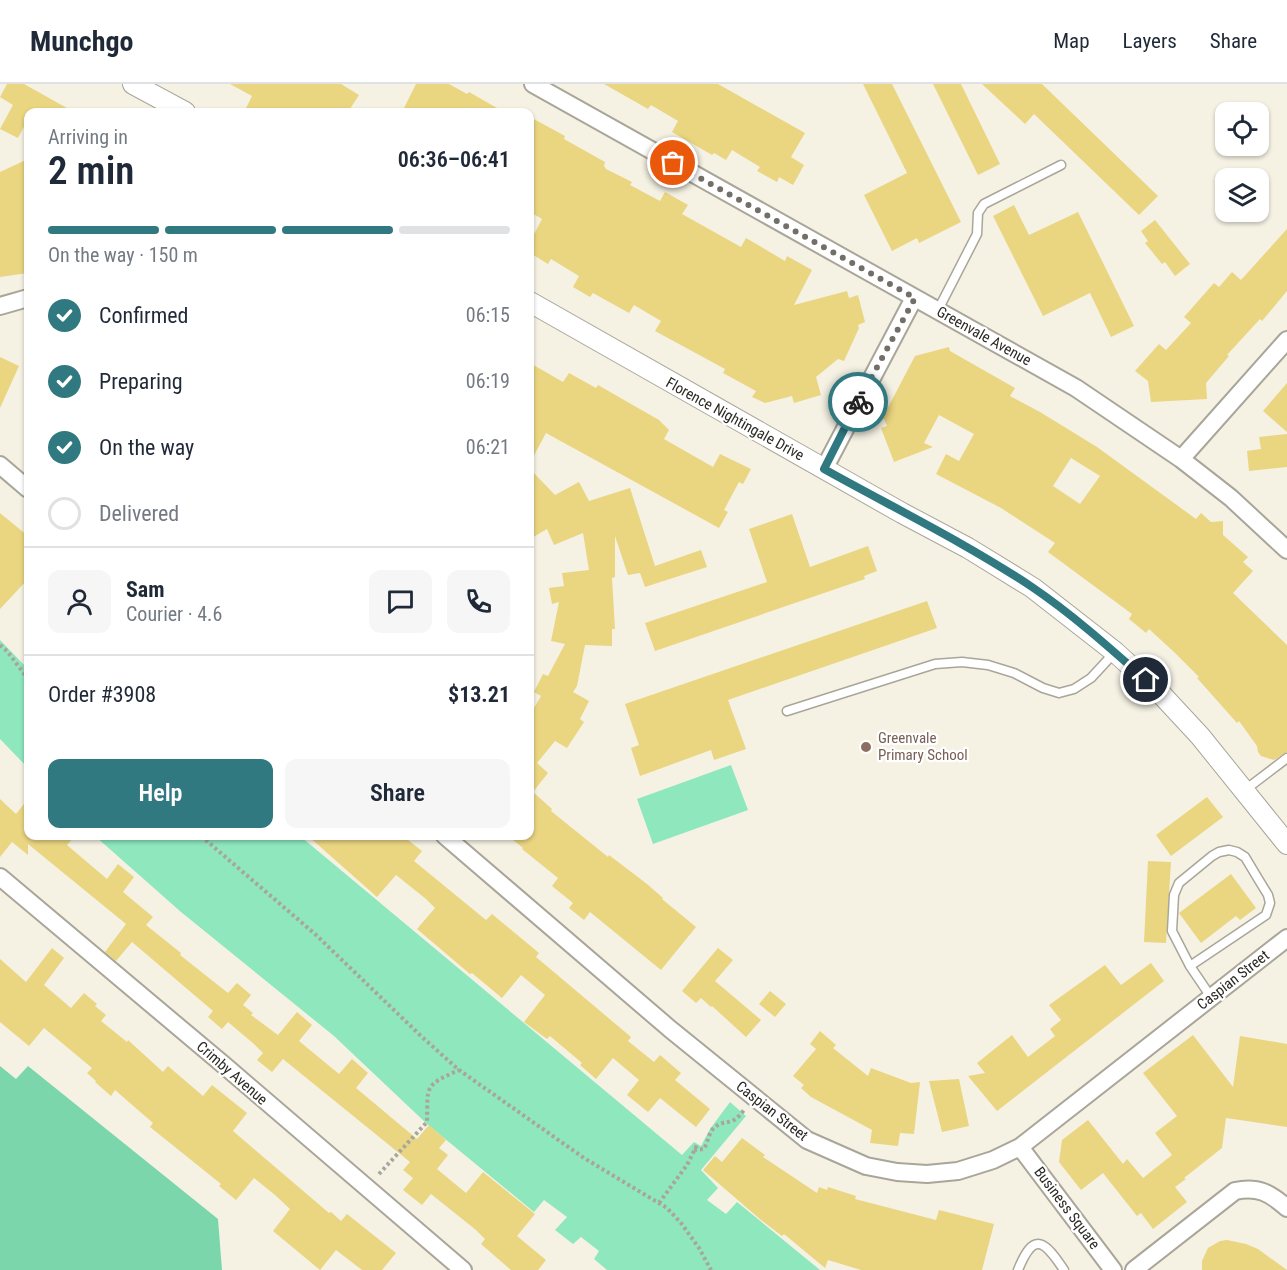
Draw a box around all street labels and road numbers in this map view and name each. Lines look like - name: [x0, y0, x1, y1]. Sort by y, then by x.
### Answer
- street label: Greenvale Avenue: [934, 303, 1034, 369]
- street label: Florence Nightingale Drive: [663, 373, 807, 465]
- street label: Caspian Street: [1193, 946, 1273, 1014]
- street label: Crimby Avenue: [193, 1037, 271, 1109]
- street label: Caspian Street: [732, 1077, 812, 1145]
- street label: Business Square: [1030, 1163, 1104, 1253]

